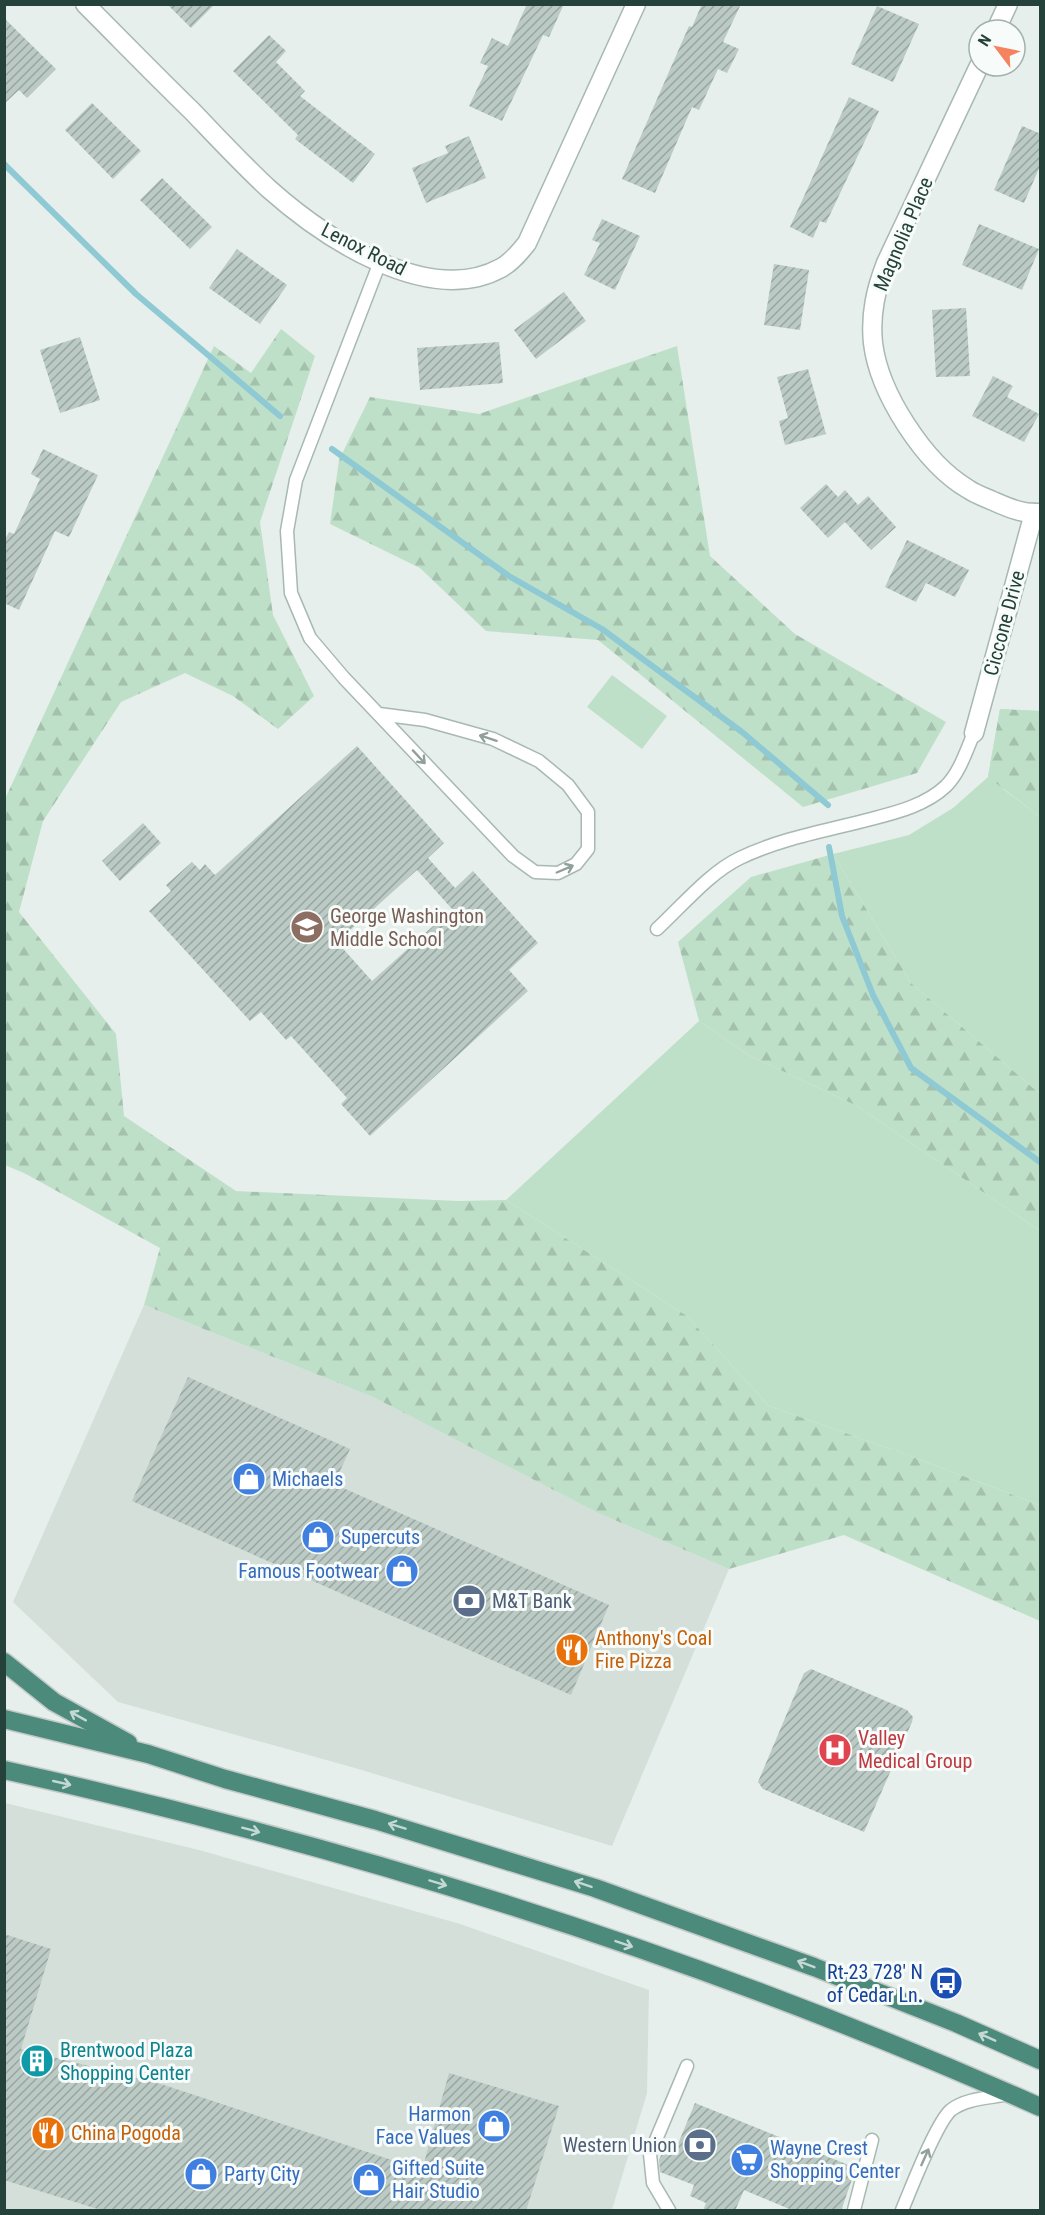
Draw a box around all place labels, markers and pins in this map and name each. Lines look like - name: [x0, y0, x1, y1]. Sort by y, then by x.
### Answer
- place label: George Washington Middle School: [330, 904, 484, 951]
- school or university icon: George Washington Middle School: [289, 909, 325, 945]
- shop icon: Michaels: [231, 1461, 267, 1497]
- place label: Michaels: [272, 1467, 343, 1491]
- shop icon: Supercuts: [300, 1519, 336, 1555]
- place label: Supercuts: [341, 1525, 420, 1549]
- shop icon: Famous Footwear: [384, 1553, 420, 1589]
- place label: Famous Footwear: [238, 1559, 379, 1583]
- bank icon: M&T Bank: [451, 1583, 487, 1619]
- place label: M&T Bank: [492, 1589, 572, 1613]
- place label: Anthony's Coal Fire Pizza: [595, 1626, 712, 1673]
- restaurant icon: Anthony's Coal Fire Pizza: [554, 1632, 590, 1668]
- place label: Valley Medical Group: [858, 1726, 972, 1773]
- hospital icon: Valley Medical Group: [817, 1732, 853, 1768]
- place label: Rt-23 728' N of Cedar Ln.: [827, 1960, 923, 2007]
- bus stop icon: Rt-23 728' N of Cedar Ln.: [928, 1965, 964, 2001]
- place label: Brentwood Plaza Shopping Center: [60, 2038, 193, 2085]
- building icon: Brentwood Plaza Shopping Center: [19, 2043, 55, 2079]
- place label: Harmon Face Values: [376, 2102, 471, 2149]
- shop icon: Harmon Face Values: [476, 2108, 512, 2144]
- restaurant icon: China Pogoda: [30, 2115, 66, 2151]
- place label: China Pogoda: [71, 2121, 181, 2145]
- bank icon: Western Union: [682, 2127, 718, 2163]
- place label: Western Union: [563, 2133, 677, 2157]
- place label: Wayne Crest Shopping Center: [770, 2136, 900, 2183]
- supermarket icon: Wayne Crest Shopping Center: [729, 2142, 765, 2178]
- shop icon: Party City: [183, 2156, 219, 2192]
- place label: Gifted Suite Hair Studio: [392, 2156, 484, 2203]
- place label: Party City: [224, 2162, 300, 2186]
- shop icon: Gifted Suite Hair Studio: [351, 2162, 387, 2198]

